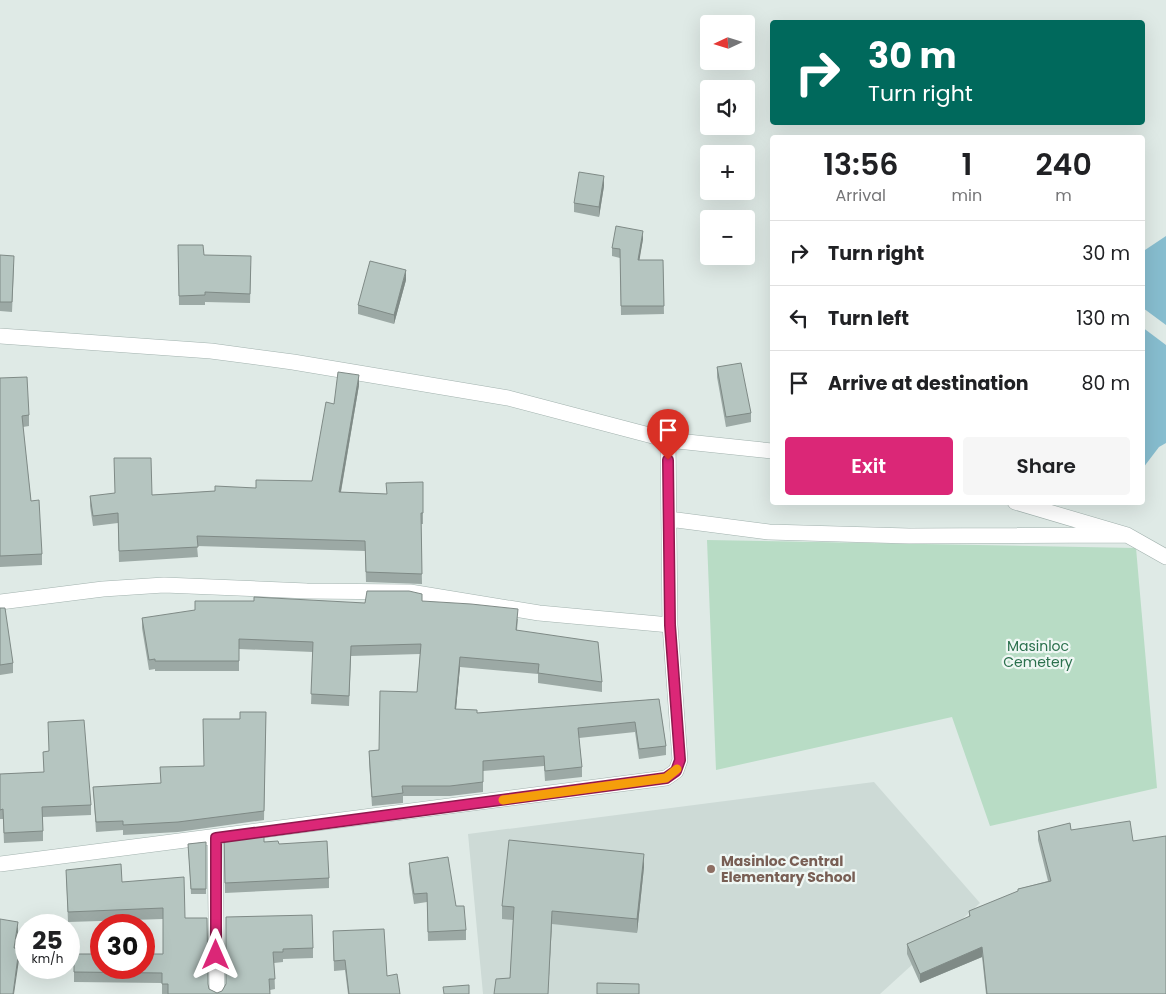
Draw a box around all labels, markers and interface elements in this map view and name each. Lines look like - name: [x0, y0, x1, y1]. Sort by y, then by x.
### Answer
- north arrow: [700, 15, 755, 70]
- map controls: [700, 15, 755, 265]
- text: 30 m: [868, 31, 956, 80]
- icon: right: [785, 40, 850, 105]
- text: Turn right: [868, 78, 973, 109]
- button: sound: [700, 80, 755, 135]
- text: 13:56: [823, 143, 898, 186]
- text: 1: [961, 143, 972, 186]
- text: 240: [1035, 143, 1092, 186]
- button: +: [700, 145, 755, 200]
- text: Arrival: [836, 184, 886, 207]
- text: min: [952, 184, 982, 207]
- text: m: [1055, 184, 1072, 207]
- button: −: [700, 210, 755, 265]
- icon: right: [785, 239, 813, 267]
- text: Turn right: [828, 240, 924, 267]
- text: 30 m: [1082, 240, 1130, 267]
- icon: left: [785, 304, 813, 332]
- text: Turn left: [828, 305, 909, 332]
- text: 130 m: [1076, 305, 1130, 332]
- icon: arrive: [785, 369, 813, 397]
- text: Arrive at destination: [828, 370, 1029, 397]
- text: 80 m: [1081, 370, 1130, 397]
- pin: [647, 409, 689, 460]
- icon: arrive: [654, 416, 682, 444]
- button: Exit: [785, 437, 953, 495]
- button: Share: [963, 437, 1130, 495]
- park label: Masinloc Cemetery: [1003, 636, 1073, 672]
- place label: Masinloc Central Elementary School: [721, 851, 856, 887]
- marker: Masinloc Central Elementary School: [705, 863, 717, 875]
- speed limit sign: 30: [90, 914, 155, 979]
- text: 25: [32, 923, 63, 958]
- position arrow: [189, 928, 241, 980]
- text: km/h: [32, 950, 63, 967]

